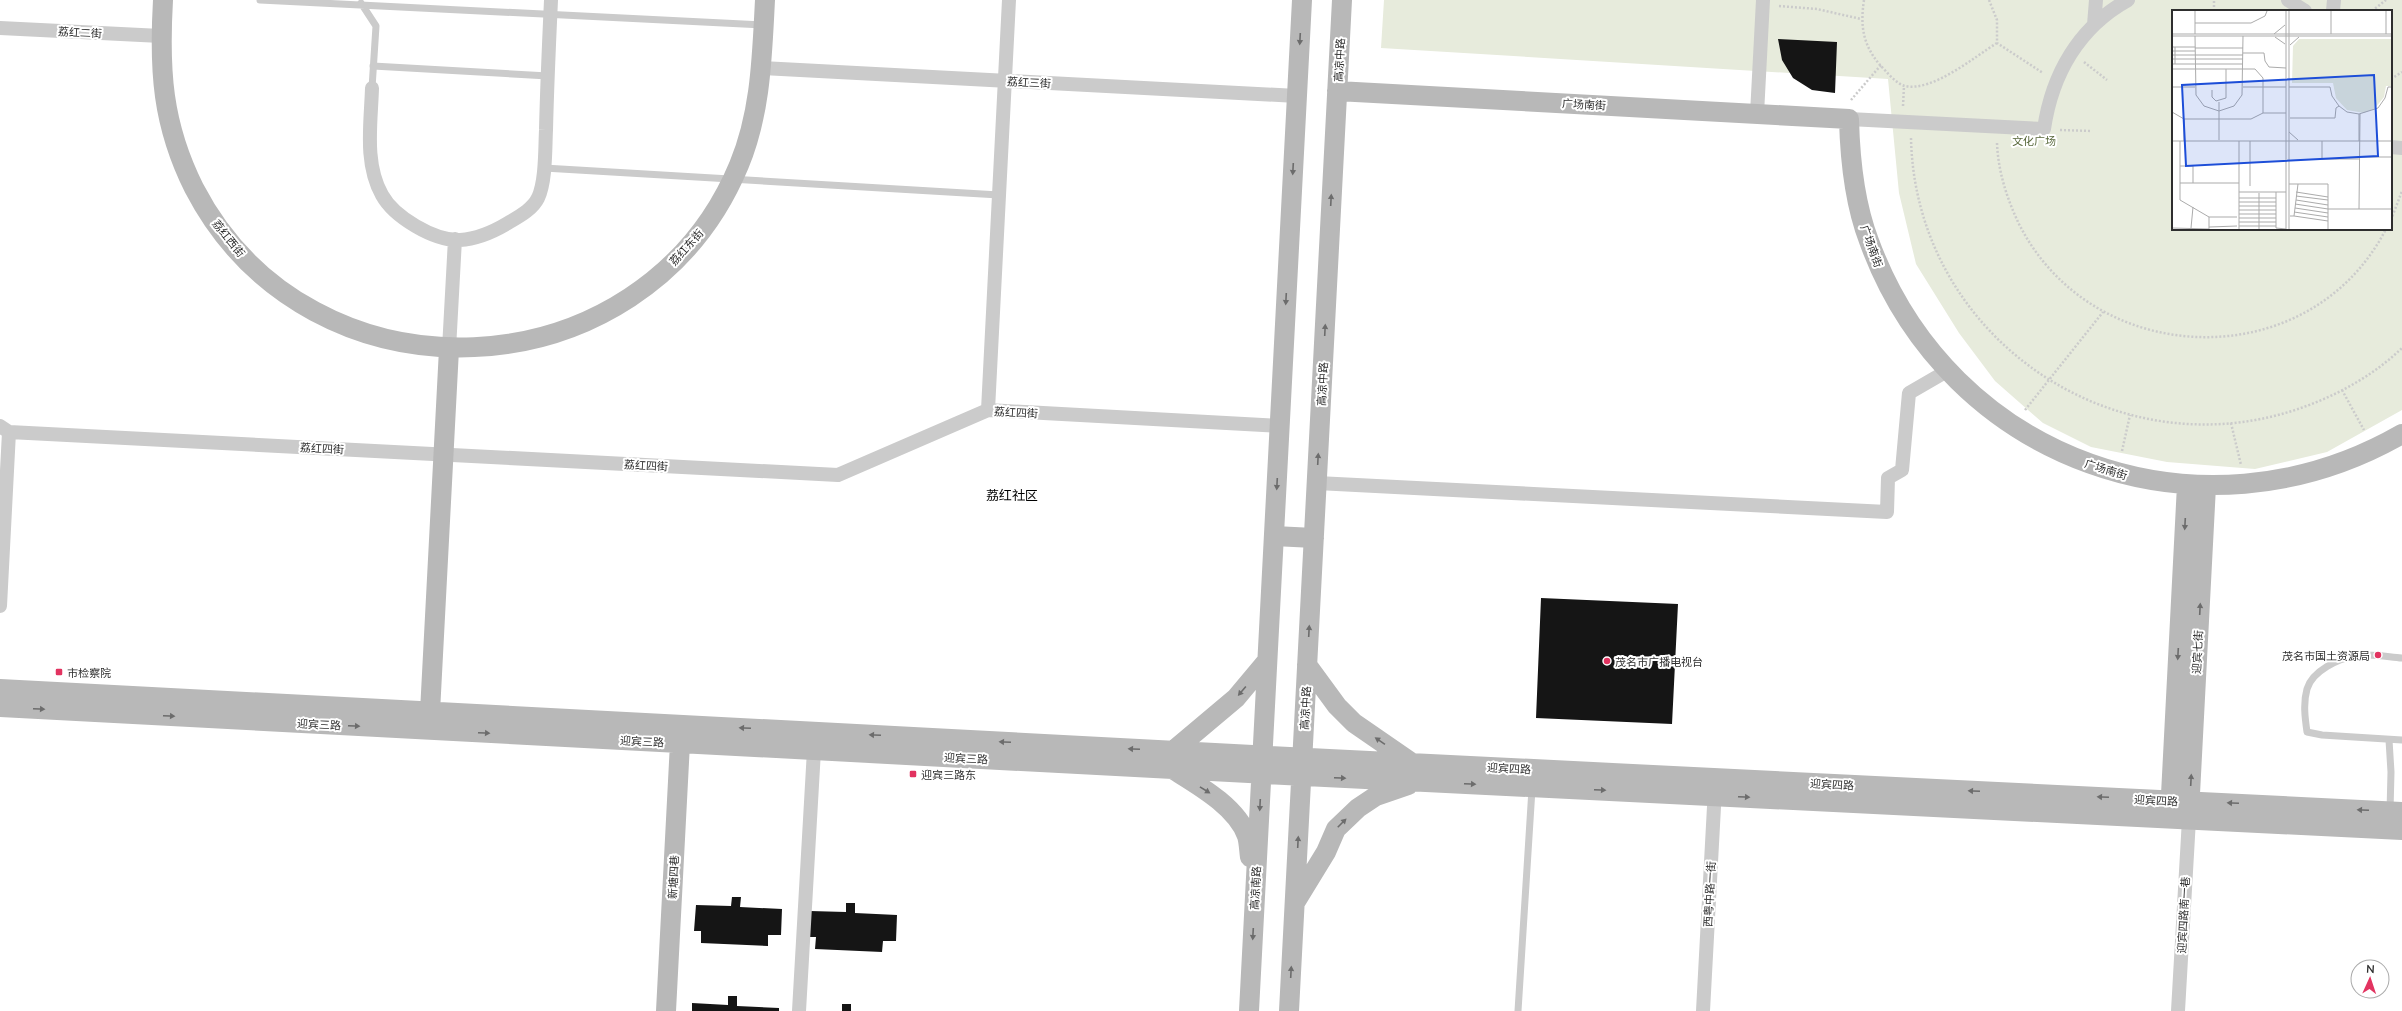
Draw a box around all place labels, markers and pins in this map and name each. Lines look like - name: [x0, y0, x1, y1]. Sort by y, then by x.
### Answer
- place label: 茂名市国土资源局: [2282, 649, 2370, 662]
- marker: 茂名市国土资源局: [2373, 650, 2383, 660]
- place label: 茂名市广播电视台: [1615, 655, 1703, 668]
- marker: 茂名市广播电视台: [1602, 656, 1612, 666]
- place label: 市检察院: [67, 666, 111, 679]
- marker: 市检察院: [54, 667, 64, 677]
- place label: 迎宾三路东: [921, 768, 976, 781]
- marker: 迎宾三路东: [908, 769, 918, 779]

